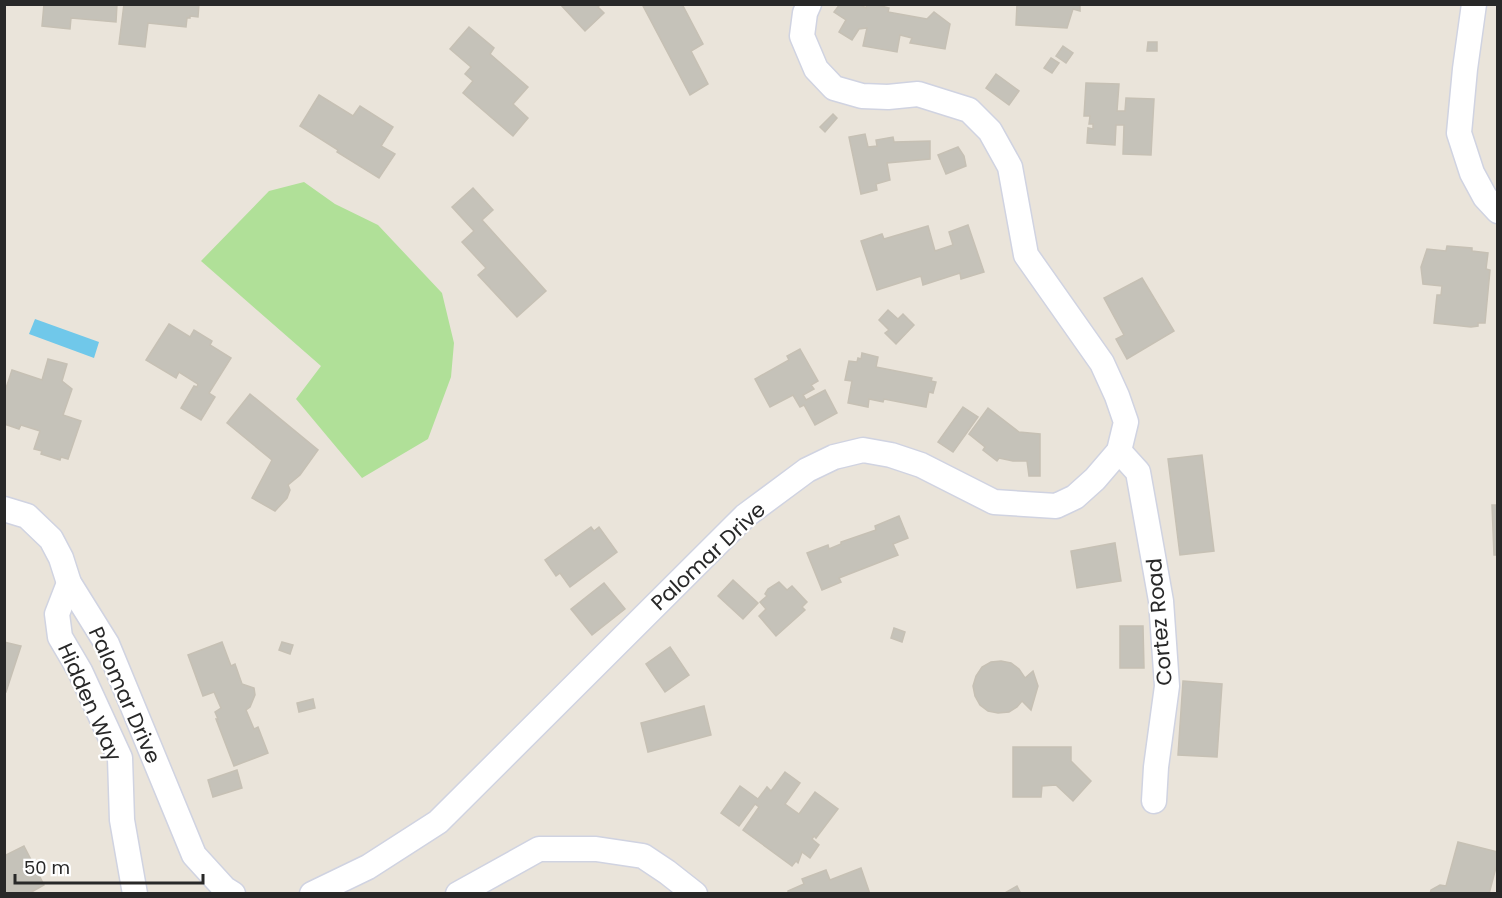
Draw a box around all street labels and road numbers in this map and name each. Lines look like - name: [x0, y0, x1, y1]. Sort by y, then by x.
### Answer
- street label: Palomar Drive: [644, 495, 772, 617]
- street label: Cortez Road: [1139, 557, 1179, 687]
- street label: Palomar Drive: [82, 622, 168, 768]
- street label: Hidden Way: [51, 638, 129, 766]

